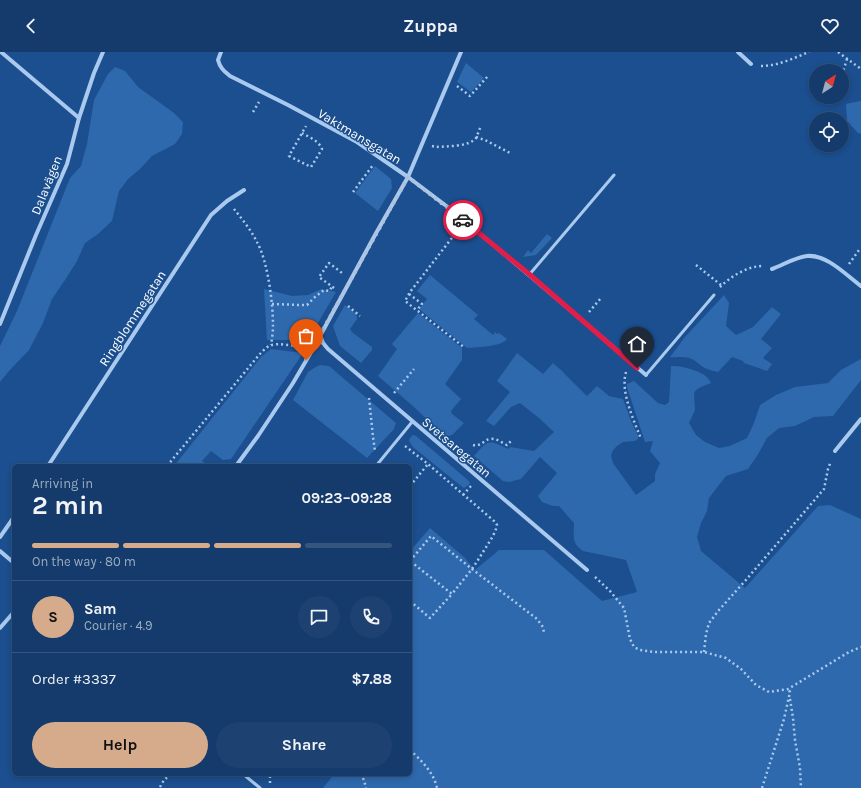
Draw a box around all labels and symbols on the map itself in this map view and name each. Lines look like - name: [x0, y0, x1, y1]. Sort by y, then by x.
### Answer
- north arrow: [809, 64, 849, 104]
- street label: Vaktmansgatan: [315, 106, 404, 167]
- street label: Dalavägen: [28, 154, 65, 217]
- courier: [443, 200, 483, 240]
- street label: Ringblommegatan: [96, 268, 169, 369]
- pin: [289, 319, 323, 360]
- pin: [620, 327, 654, 368]
- street label: Svetsaregatan: [419, 414, 494, 481]

